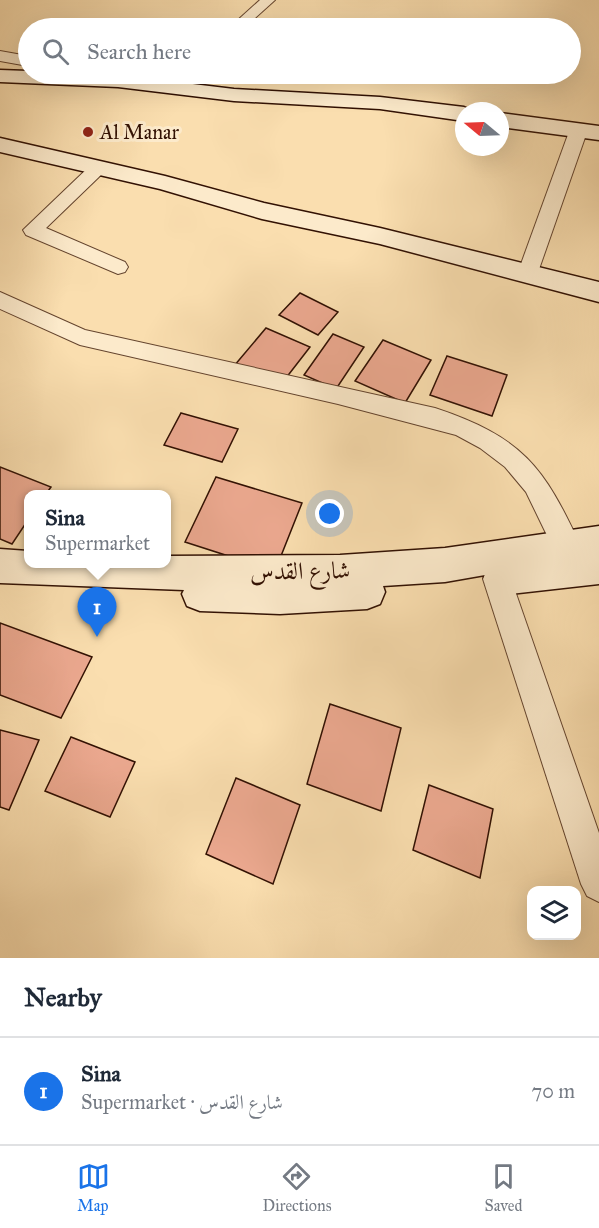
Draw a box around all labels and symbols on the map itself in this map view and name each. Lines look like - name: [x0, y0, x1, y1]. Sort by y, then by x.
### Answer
- north arrow: [455, 102, 509, 156]
- place label: Al Manar: [99, 120, 180, 144]
- marker: Al Manar: [81, 125, 95, 139]
- your location: [315, 499, 344, 528]
- street label: شارع القدس: [250, 555, 351, 592]
- pin: 1: [78, 588, 116, 637]

